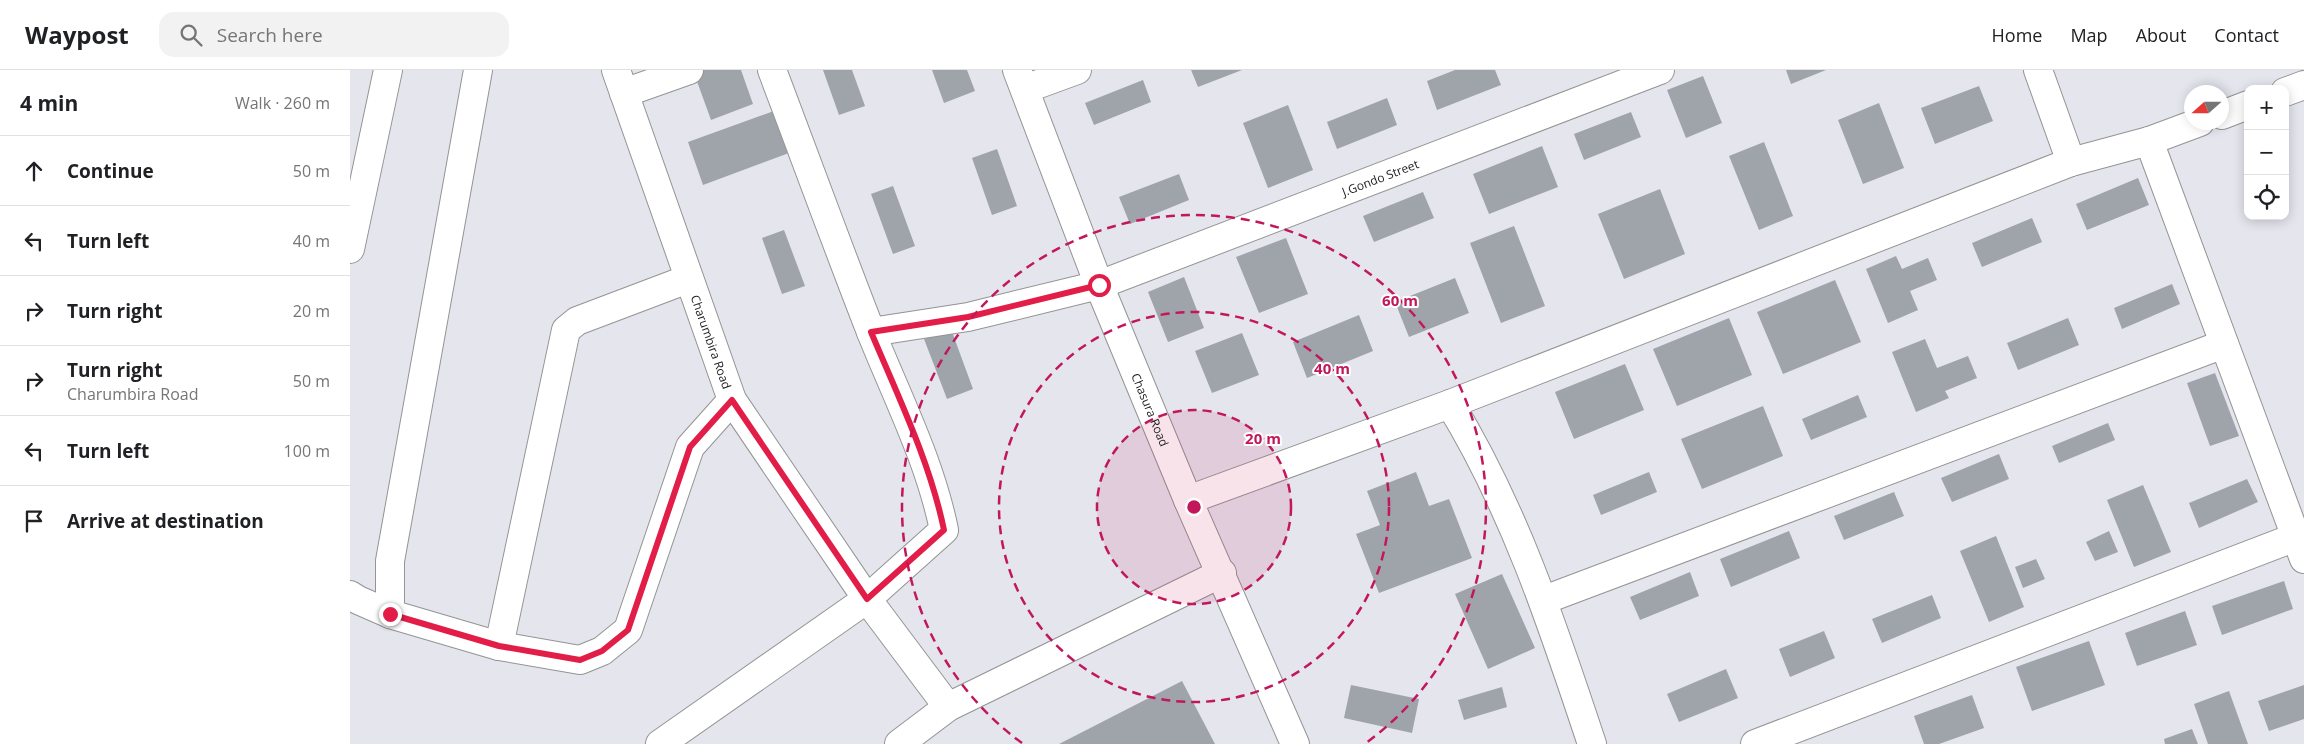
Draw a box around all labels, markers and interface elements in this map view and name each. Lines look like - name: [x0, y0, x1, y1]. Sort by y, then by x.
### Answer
- search box: [159, 12, 509, 57]
- text: Waypost: [25, 18, 129, 51]
- icon: search: [177, 21, 205, 49]
- text: Search here: [217, 22, 323, 48]
- text: Home: [1992, 23, 2042, 47]
- text: Map: [2070, 23, 2108, 47]
- text: About: [2136, 23, 2186, 47]
- text: Contact: [2214, 23, 2279, 47]
- north arrow: [2184, 85, 2229, 130]
- map controls: [2244, 85, 2289, 220]
- button: +: [2244, 85, 2289, 130]
- text: 4 min: [20, 89, 78, 117]
- text: Walk · 260 m: [235, 92, 330, 114]
- button: −: [2244, 130, 2289, 175]
- street label: J.Gondo Street: [1338, 155, 1421, 200]
- icon: ahead: [20, 157, 48, 185]
- text: Continue: [67, 158, 154, 184]
- text: 50 m: [293, 160, 330, 182]
- button: locate: [2244, 175, 2289, 220]
- icon: left: [20, 227, 48, 255]
- text: Turn left: [67, 228, 149, 254]
- text: 40 m: [293, 230, 330, 252]
- route start: [1088, 274, 1111, 297]
- text: 60 m: [1382, 290, 1418, 310]
- street label: Charumbira Road: [687, 292, 736, 391]
- icon: right: [20, 297, 48, 325]
- text: Turn right: [67, 298, 162, 324]
- text: 20 m: [293, 300, 330, 322]
- text: Turn right: [67, 357, 162, 383]
- text: 40 m: [1314, 358, 1350, 378]
- icon: right: [20, 367, 48, 395]
- text: 50 m: [293, 370, 330, 392]
- street label: Chasura Road: [1128, 370, 1173, 449]
- text: Charumbira Road: [67, 383, 199, 405]
- text: 20 m: [1245, 428, 1281, 448]
- icon: left: [20, 437, 48, 465]
- text: Turn left: [67, 438, 149, 464]
- text: 100 m: [284, 440, 330, 462]
- centre of rings: [1185, 498, 1203, 516]
- icon: arrive: [20, 507, 48, 535]
- text: Arrive at destination: [67, 508, 264, 534]
- route end: [379, 603, 402, 626]

